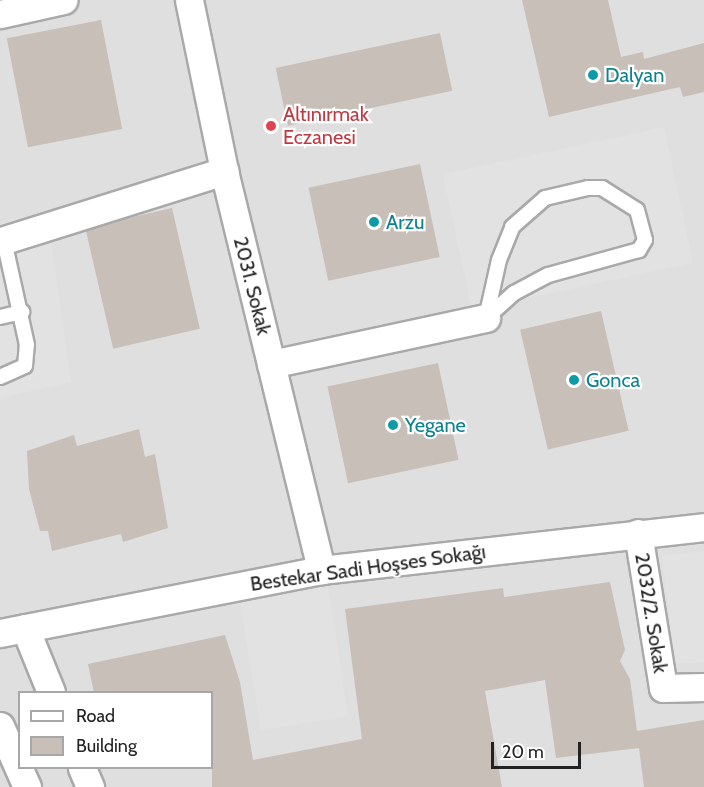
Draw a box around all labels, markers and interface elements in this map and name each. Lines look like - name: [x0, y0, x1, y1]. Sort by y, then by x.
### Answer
- place label: Dalyan: [605, 63, 664, 87]
- marker: Dalyan: [586, 68, 600, 82]
- place label: Altınırmak Eczanesi: [283, 102, 369, 149]
- marker: Altınırmak Eczanesi: [264, 119, 278, 133]
- place label: Arzu: [386, 210, 425, 234]
- marker: Arzu: [367, 215, 381, 229]
- street label: 2031. Sokak: [228, 234, 276, 338]
- place label: Gonca: [586, 368, 640, 392]
- marker: Gonca: [567, 373, 581, 387]
- place label: Yegane: [405, 413, 466, 437]
- marker: Yegane: [386, 418, 400, 432]
- street label: Bestekar Sadi Hoşses Sokağı: [249, 540, 487, 596]
- street label: 2032/2. Sokak: [630, 551, 672, 675]
- legend: [18, 691, 213, 769]
- text: Road: [76, 705, 115, 727]
- scale bar: [494, 730, 584, 768]
- text: Building: [76, 735, 137, 757]
- text: 20 m: [502, 741, 544, 763]

